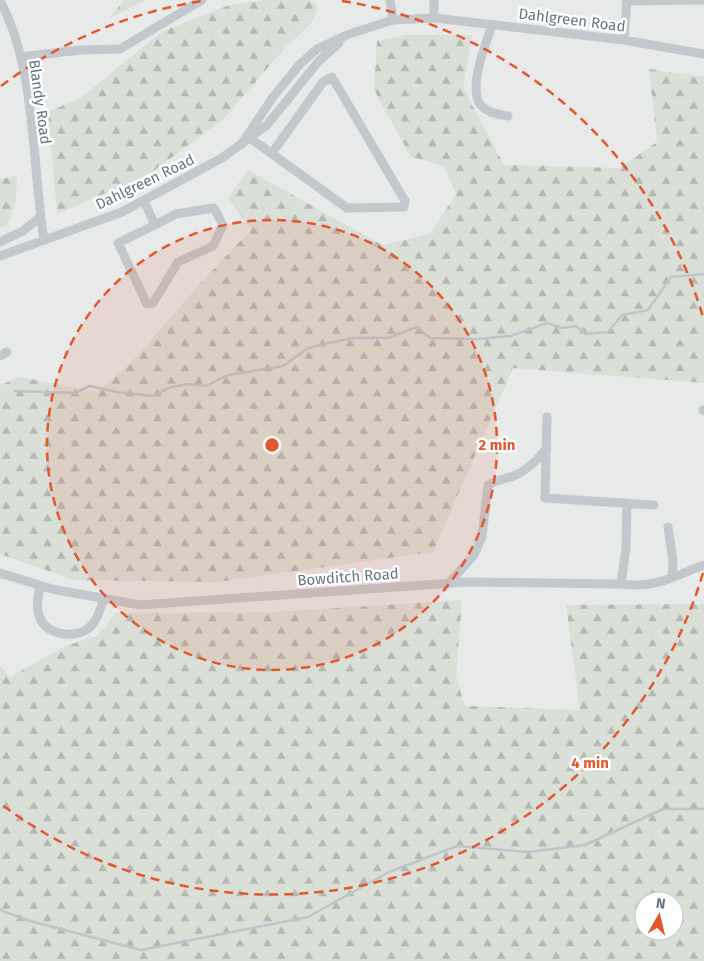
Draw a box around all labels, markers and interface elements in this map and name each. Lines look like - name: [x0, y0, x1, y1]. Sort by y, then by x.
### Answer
- street label: Dahlgreen Road: [517, 5, 627, 35]
- street label: Blandy Road: [25, 59, 55, 145]
- street label: Dahlgreen Road: [93, 150, 197, 214]
- centre of rings: [263, 436, 281, 454]
- text: 2 min: [479, 436, 515, 454]
- street label: Bowditch Road: [297, 564, 399, 590]
- text: 4 min: [571, 754, 609, 772]
- north arrow: [634, 891, 684, 941]
- text: N: [655, 895, 667, 913]

